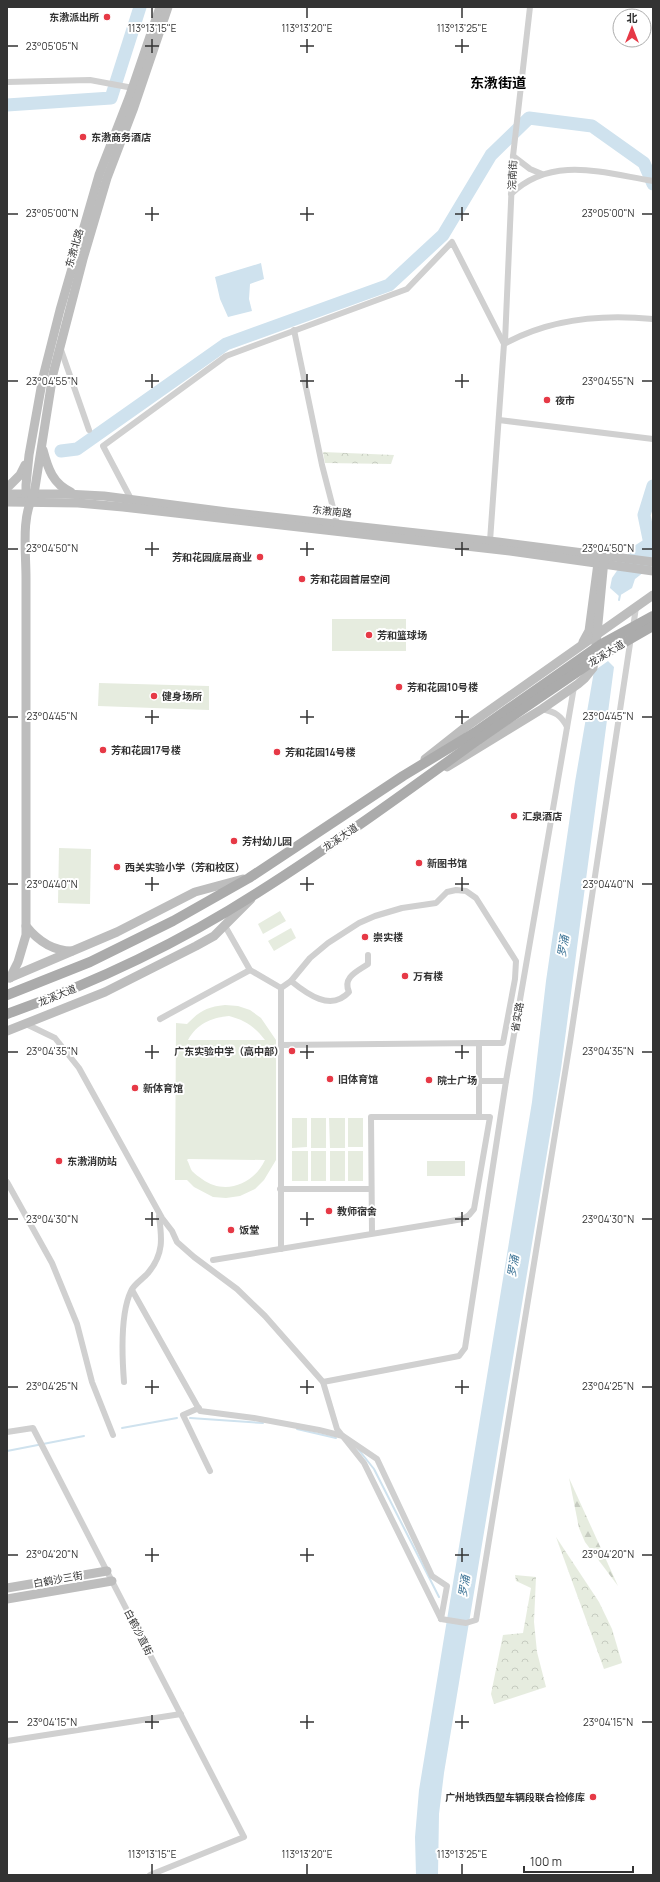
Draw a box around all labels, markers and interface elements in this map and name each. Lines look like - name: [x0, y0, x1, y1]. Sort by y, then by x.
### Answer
- north arrow: [612, 8, 652, 48]
- place label: 东漖派出所: [49, 10, 99, 24]
- text: 北: [627, 10, 638, 25]
- marker: 东漖派出所: [102, 12, 112, 22]
- text: 113°13'15"E: [128, 21, 177, 35]
- text: 113°13'20"E: [282, 21, 333, 35]
- text: 113°13'25"E: [437, 21, 488, 35]
- text: 23°05'05"N: [26, 39, 78, 53]
- district label: 东漖街道: [470, 73, 526, 92]
- place label: 东漖商务酒店: [91, 130, 151, 144]
- marker: 东漖商务酒店: [78, 132, 88, 142]
- street label: 浣南街: [504, 160, 520, 190]
- text: 23°05'00"N: [26, 206, 79, 220]
- text: 23°05'00"N: [582, 206, 635, 220]
- street label: 东漖北路: [62, 227, 86, 269]
- text: 23°04'55"N: [26, 374, 78, 388]
- text: 23°04'55"N: [582, 374, 634, 388]
- place label: 夜市: [555, 393, 575, 407]
- marker: 夜市: [542, 395, 552, 405]
- street label: 东漖南路: [311, 502, 353, 520]
- text: 23°04'50"N: [26, 541, 78, 555]
- text: 23°04'50"N: [582, 541, 634, 555]
- place label: 芳和花园底层商业: [172, 550, 252, 564]
- marker: 芳和花园底层商业: [255, 552, 265, 562]
- place label: 芳和花园首层空间: [310, 572, 390, 586]
- marker: 芳和花园首层空间: [297, 574, 307, 584]
- place label: 芳和篮球场: [377, 628, 427, 642]
- marker: 芳和篮球场: [364, 630, 374, 640]
- street label: 龙溪大道: [585, 637, 627, 669]
- place label: 芳和花园10号楼: [407, 680, 478, 694]
- marker: 芳和花园10号楼: [394, 682, 404, 692]
- place label: 健身场所: [162, 689, 202, 703]
- marker: 健身场所: [149, 691, 159, 701]
- text: 23°04'45"N: [27, 709, 78, 723]
- text: 23°04'45"N: [583, 709, 634, 723]
- place label: 芳和花园17号楼: [111, 743, 181, 757]
- marker: 芳和花园17号楼: [98, 745, 108, 755]
- place label: 芳和花园14号楼: [285, 745, 355, 759]
- marker: 芳和花园14号楼: [272, 747, 282, 757]
- place label: 汇泉酒店: [522, 809, 562, 823]
- marker: 汇泉酒店: [509, 811, 519, 821]
- street label: 龙溪大道: [320, 820, 360, 854]
- place label: 芳村幼儿园: [242, 834, 292, 848]
- marker: 芳村幼儿园: [229, 836, 239, 846]
- place label: 新图书馆: [427, 856, 467, 870]
- marker: 新图书馆: [414, 858, 424, 868]
- place label: 西关实验小学（芳和校区）: [125, 860, 245, 874]
- marker: 西关实验小学（芳和校区）: [112, 862, 122, 872]
- text: 23°04'40"N: [26, 877, 78, 891]
- text: 23°04'40"N: [582, 877, 634, 891]
- place label: 崇实楼: [373, 930, 403, 944]
- marker: 崇实楼: [360, 932, 370, 942]
- water label: 罗涌: [553, 932, 572, 958]
- place label: 万有楼: [413, 969, 443, 983]
- marker: 万有楼: [400, 971, 410, 981]
- street label: 龙溪大道: [36, 981, 78, 1009]
- street label: 省实路: [508, 1001, 526, 1033]
- text: 23°04'35"N: [26, 1044, 78, 1058]
- place label: 广东实验中学（高中部）: [174, 1044, 284, 1058]
- text: 23°04'35"N: [582, 1044, 634, 1058]
- marker: 广东实验中学（高中部）: [287, 1046, 297, 1056]
- place label: 旧体育馆: [338, 1072, 378, 1086]
- place label: 院士广场: [437, 1073, 477, 1087]
- marker: 旧体育馆: [325, 1074, 335, 1084]
- marker: 院士广场: [424, 1075, 434, 1085]
- place label: 新体育馆: [143, 1081, 183, 1095]
- marker: 新体育馆: [130, 1083, 140, 1093]
- place label: 东漖消防站: [67, 1154, 117, 1168]
- marker: 东漖消防站: [54, 1156, 64, 1166]
- place label: 教师宿舍: [337, 1204, 377, 1218]
- marker: 教师宿舍: [324, 1206, 334, 1216]
- text: 23°04'30"N: [26, 1212, 78, 1226]
- text: 23°04'30"N: [582, 1212, 634, 1226]
- place label: 饭堂: [239, 1223, 259, 1237]
- marker: 饭堂: [226, 1225, 236, 1235]
- water label: 罗涌: [503, 1252, 522, 1278]
- text: 23°04'25"N: [26, 1379, 78, 1393]
- text: 23°04'25"N: [582, 1379, 634, 1393]
- text: 23°04'20"N: [26, 1547, 78, 1561]
- text: 23°04'20"N: [582, 1547, 634, 1561]
- street label: 白鹤沙三街: [32, 1568, 84, 1590]
- water label: 罗涌: [454, 1572, 473, 1598]
- street label: 白鹤沙直街: [121, 1607, 157, 1657]
- text: 23°04'15"N: [27, 1715, 77, 1729]
- text: 23°04'15"N: [583, 1715, 633, 1729]
- place label: 广州地铁西塱车辆段联合检修库: [445, 1790, 585, 1804]
- marker: 广州地铁西塱车辆段联合检修库: [588, 1792, 598, 1802]
- text: 113°13'15"E: [128, 1847, 177, 1861]
- text: 113°13'20"E: [282, 1847, 333, 1861]
- text: 113°13'25"E: [437, 1847, 488, 1861]
- scale bar: [524, 1848, 633, 1874]
- text: 100 m: [530, 1853, 562, 1870]

